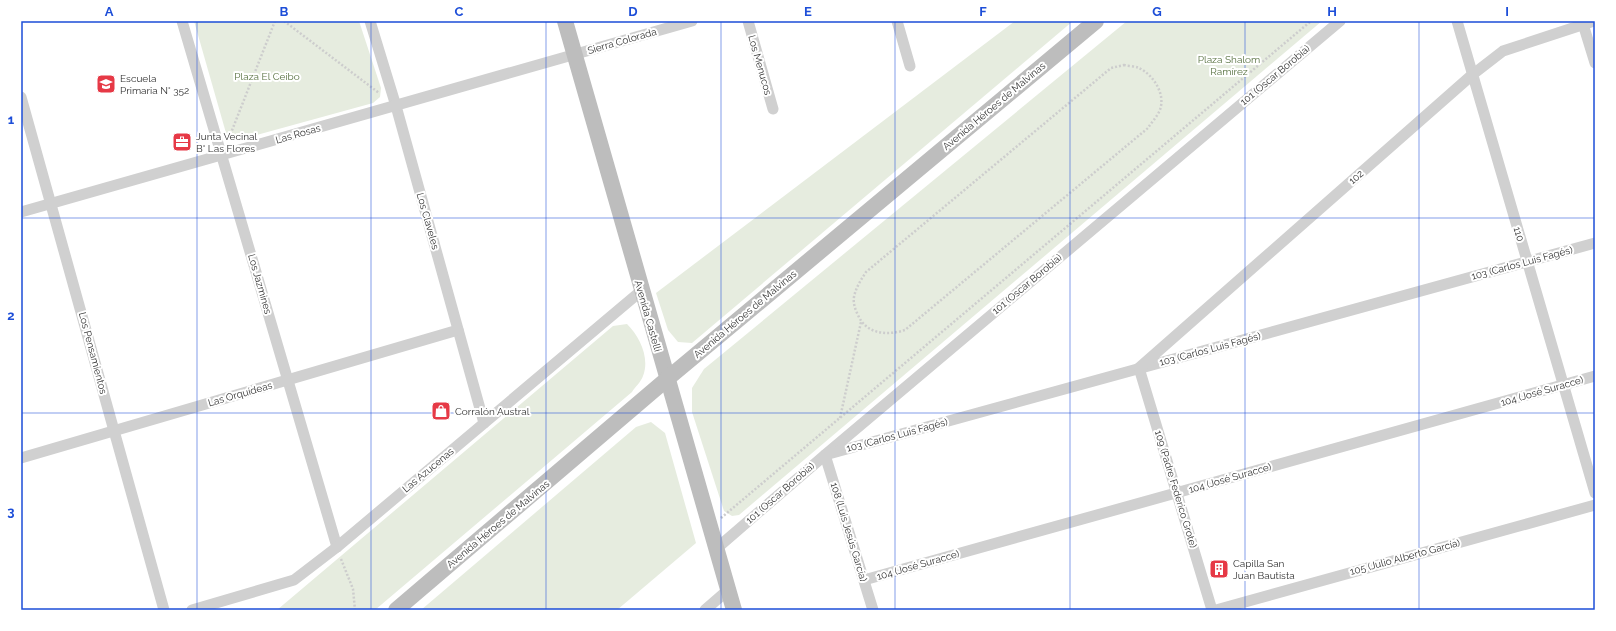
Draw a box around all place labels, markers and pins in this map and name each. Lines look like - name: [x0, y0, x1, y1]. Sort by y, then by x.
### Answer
- school or university icon: Escuela Primaria N° 352: [95, 73, 117, 95]
- place label: Escuela Primaria N° 352: [120, 73, 189, 96]
- office icon: Junta Vecinal B° Las Flores: [171, 131, 193, 153]
- place label: Junta Vecinal B° Las Flores: [196, 131, 257, 154]
- shop icon: Corralón Austral: [430, 400, 452, 422]
- place label: Corralón Austral: [455, 406, 530, 417]
- building icon: Capilla San Juan Bautista: [1208, 558, 1230, 580]
- place label: Capilla San Juan Bautista: [1233, 558, 1295, 581]

